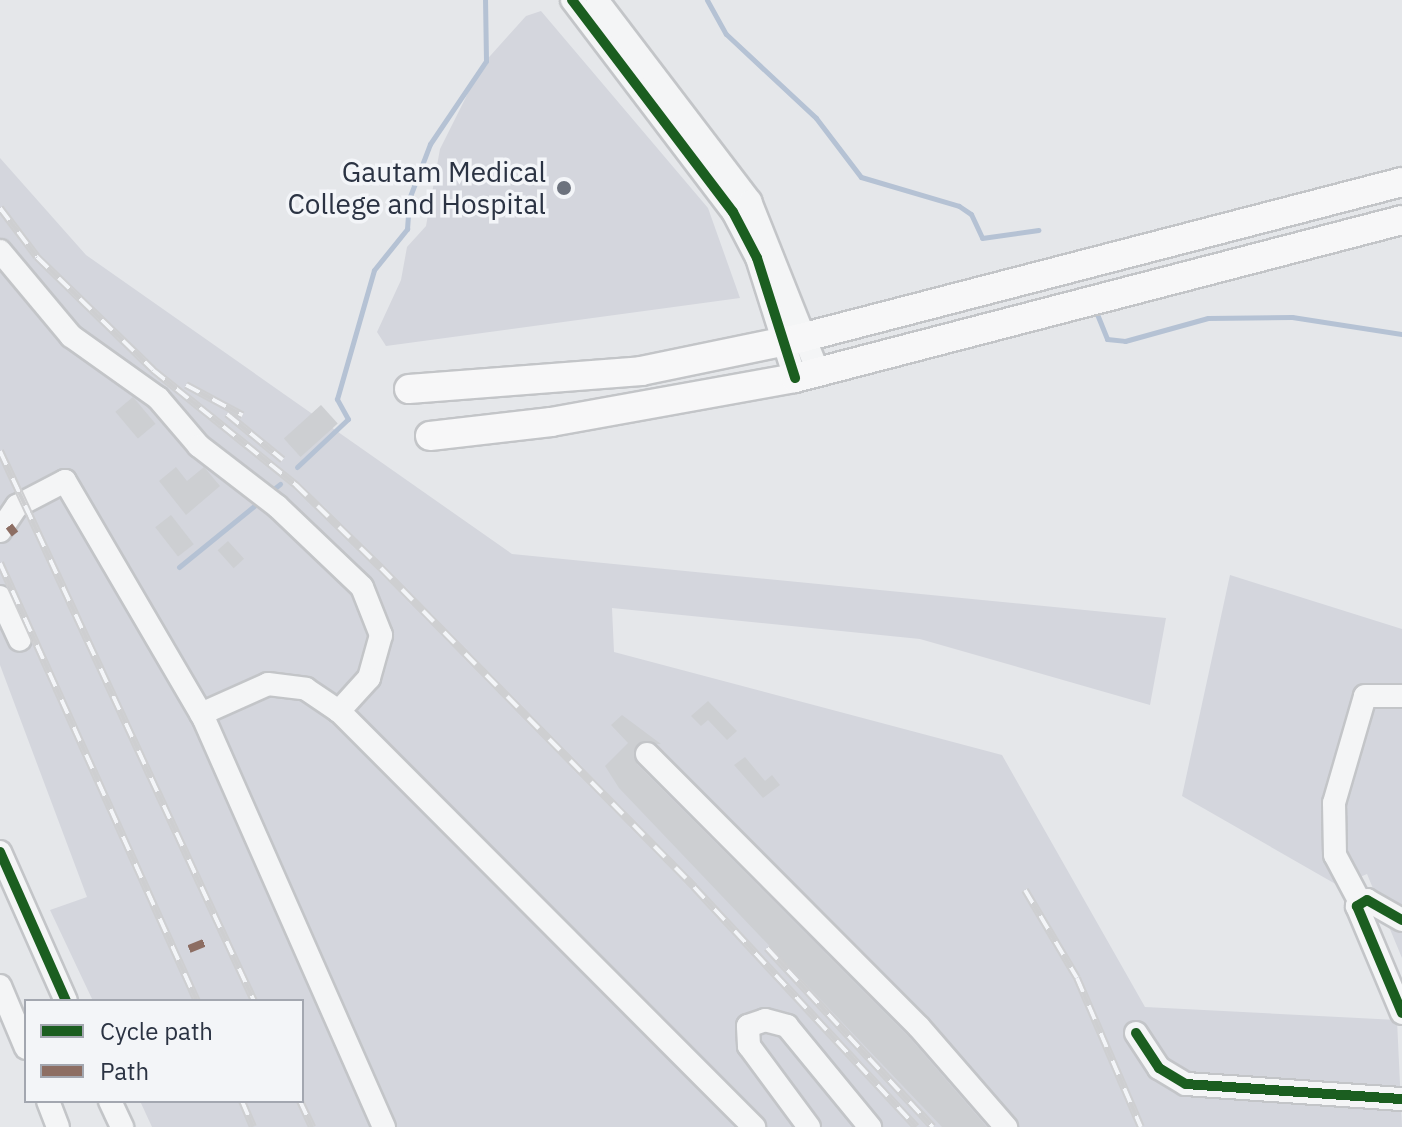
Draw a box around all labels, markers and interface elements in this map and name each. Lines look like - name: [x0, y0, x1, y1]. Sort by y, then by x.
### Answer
- place label: Gautam Medical College and Hospital: [287, 155, 546, 221]
- marker: Gautam Medical College and Hospital: [553, 177, 575, 199]
- legend: [24, 999, 304, 1103]
- text: Cycle path: [100, 1015, 213, 1047]
- text: Path: [100, 1055, 149, 1087]

